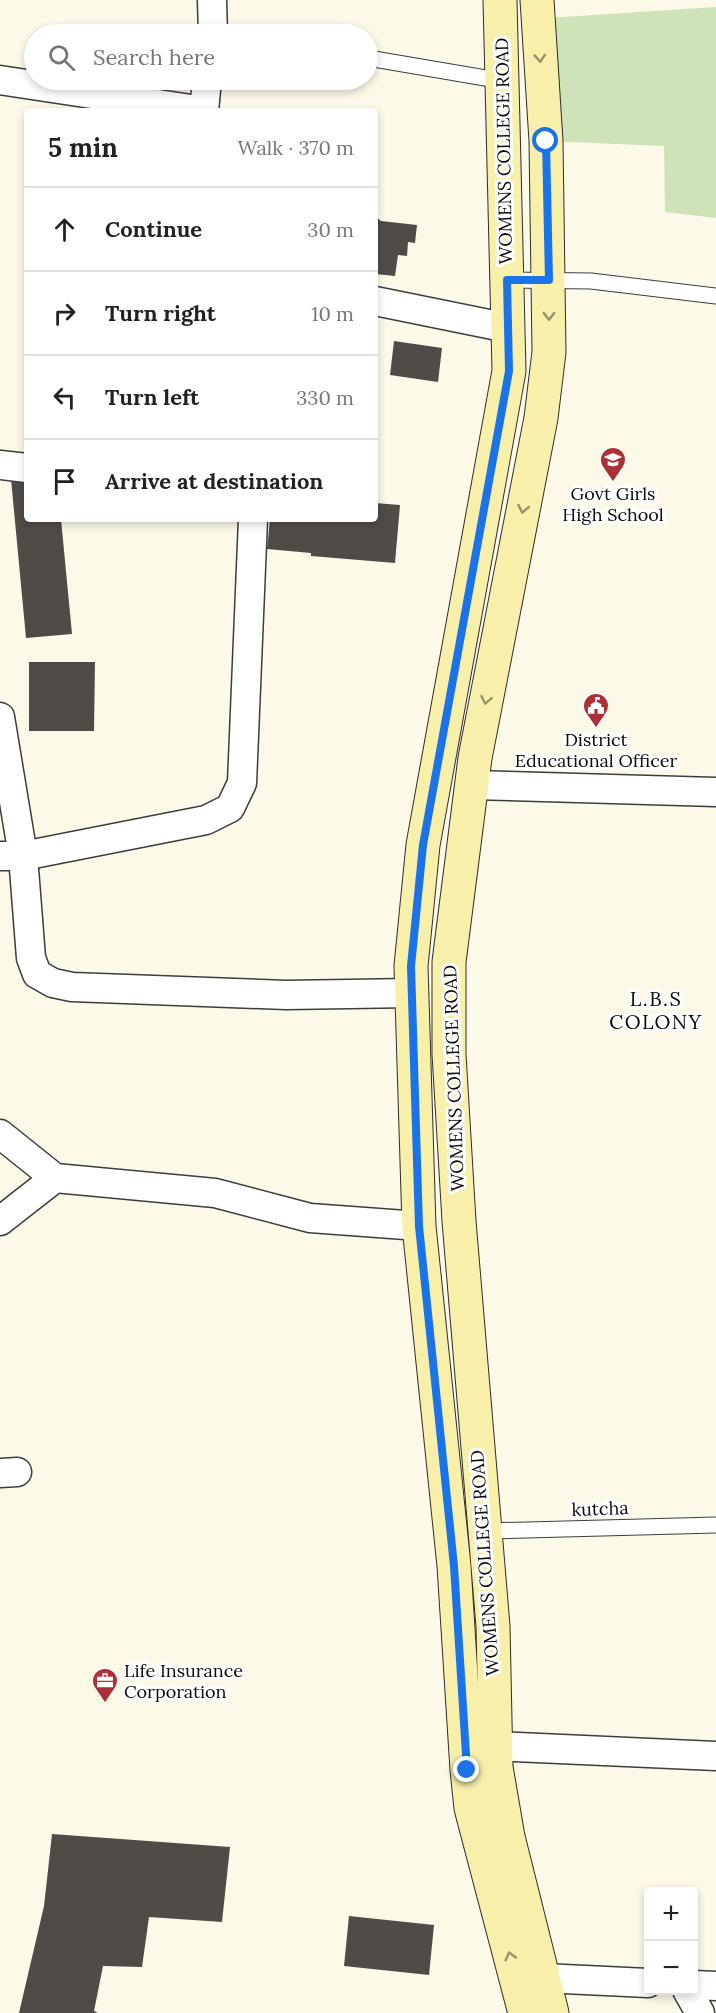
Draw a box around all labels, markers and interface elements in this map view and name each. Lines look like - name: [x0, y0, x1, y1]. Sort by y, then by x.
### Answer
- search box: [24, 24, 378, 90]
- street label: WOMENS COLLEGE ROAD: [490, 38, 517, 264]
- icon: search: [45, 41, 78, 74]
- text: Search here: [93, 43, 215, 71]
- one-way arrow: [534, 54, 547, 63]
- route start: [532, 127, 558, 153]
- text: 5 min: [48, 131, 118, 164]
- text: Walk · 370 m: [237, 135, 354, 160]
- icon: ahead: [48, 213, 81, 246]
- text: Continue: [105, 215, 202, 243]
- text: 30 m: [307, 217, 354, 242]
- icon: right: [48, 297, 81, 330]
- text: Turn right: [105, 299, 216, 327]
- text: 10 m: [311, 301, 354, 326]
- one-way arrow: [543, 312, 555, 321]
- icon: left: [48, 381, 81, 414]
- text: Turn left: [105, 383, 199, 411]
- text: 330 m: [296, 385, 354, 410]
- school or university icon: Govt Girls High School: [598, 445, 628, 483]
- icon: arrive: [48, 465, 81, 498]
- text: Arrive at destination: [105, 467, 323, 495]
- place label: Govt Girls High School: [562, 482, 664, 526]
- one-way arrow: [517, 504, 530, 514]
- public building icon: District Educational Officer: [581, 691, 611, 729]
- one-way arrow: [480, 695, 493, 705]
- place label: District Educational Officer: [515, 728, 678, 772]
- street label: WOMENS COLLEGE ROAD: [438, 964, 469, 1192]
- district label: L.B.S COLONY: [609, 986, 703, 1034]
- street label: WOMENS COLLEGE ROAD: [465, 1449, 504, 1677]
- street label: kutcha: [571, 1496, 629, 1521]
- place label: Life Insurance Corporation: [124, 1659, 243, 1703]
- office icon: Life Insurance Corporation: [90, 1666, 120, 1704]
- route end: [453, 1756, 479, 1782]
- map controls: [644, 1887, 698, 1995]
- button: +: [644, 1887, 698, 1941]
- button: −: [644, 1941, 698, 1995]
- one-way arrow: [505, 1952, 518, 1962]

